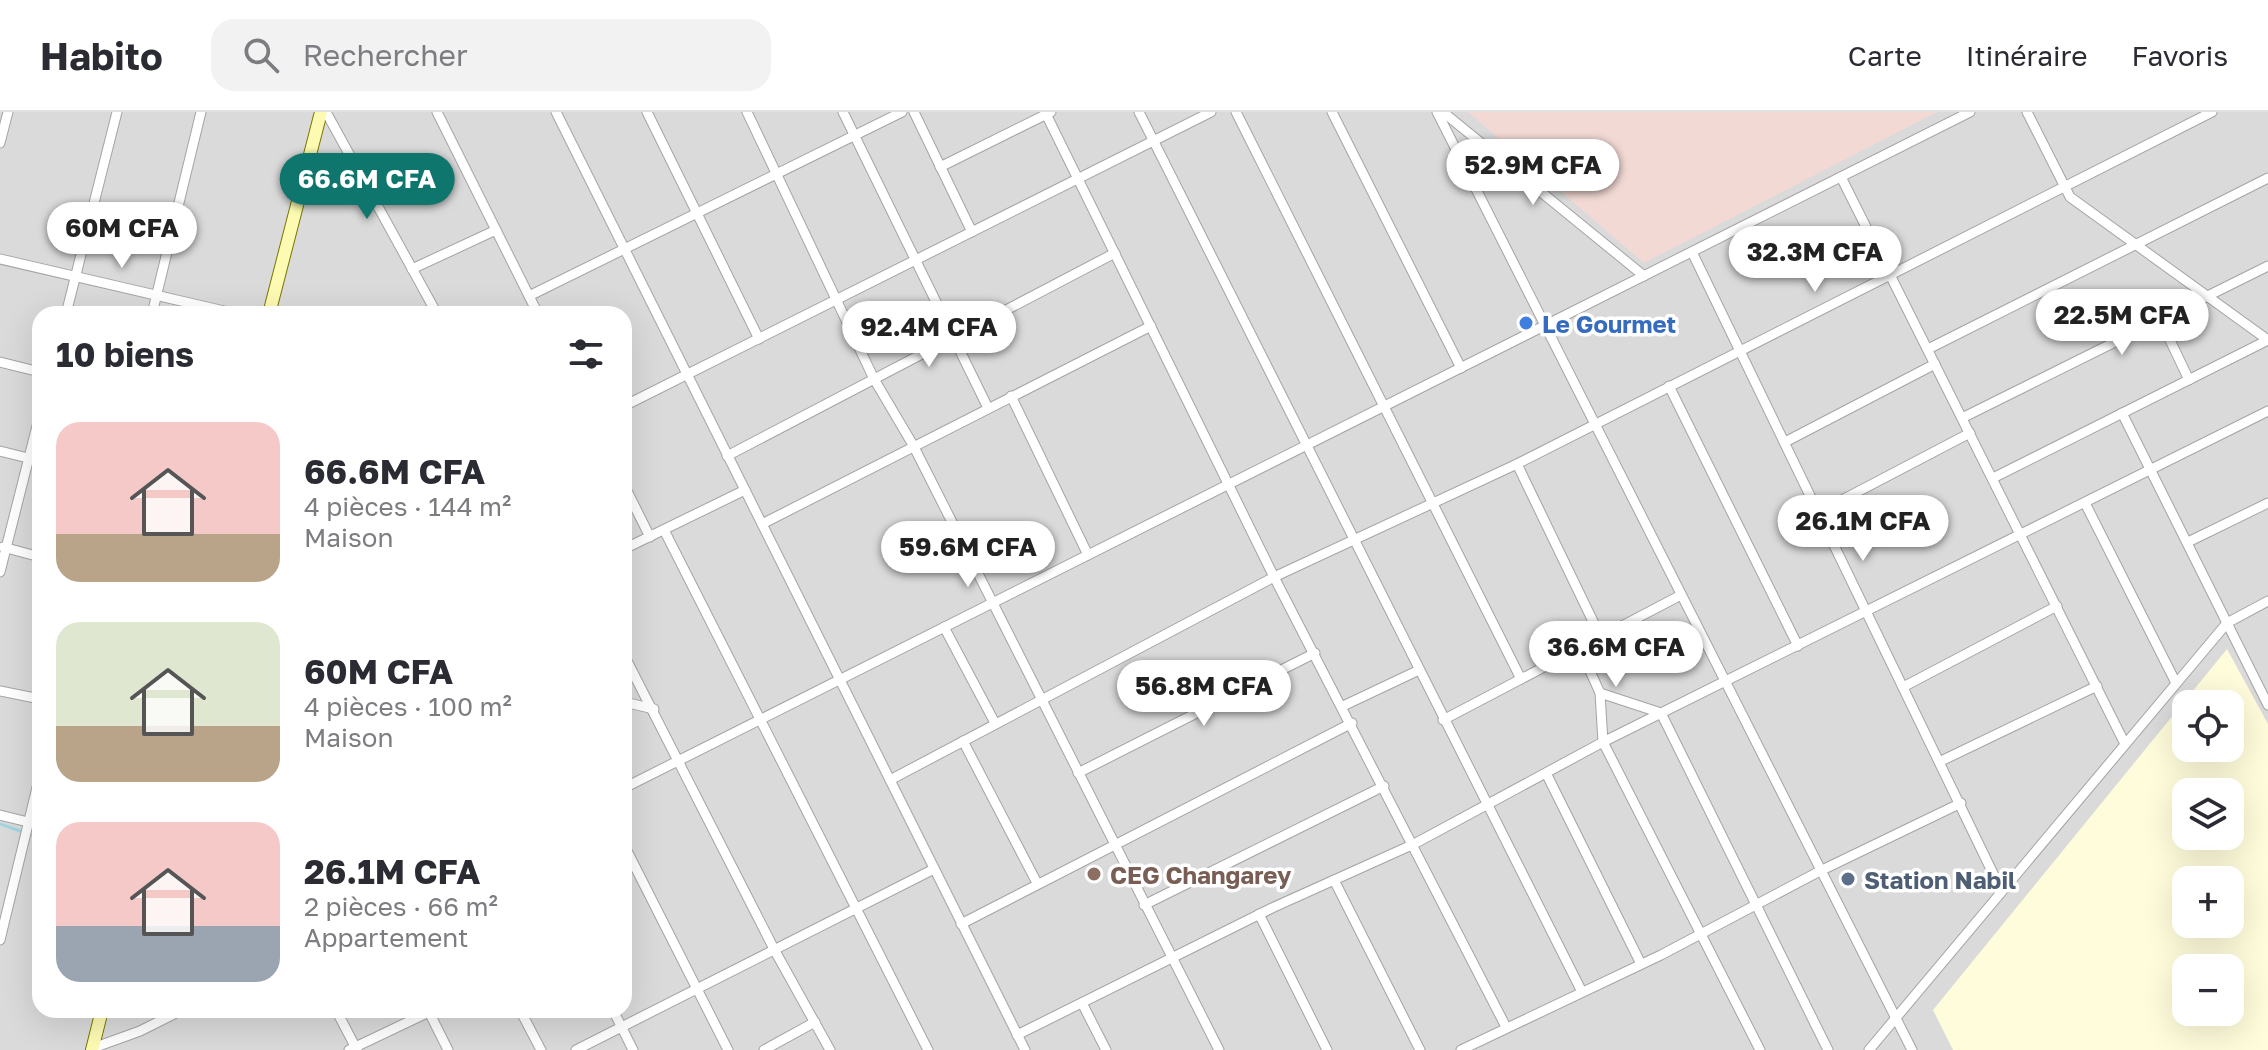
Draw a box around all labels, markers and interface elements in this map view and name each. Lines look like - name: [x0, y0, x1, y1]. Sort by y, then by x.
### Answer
- search box: [211, 19, 771, 91]
- text: Habito: [40, 33, 163, 78]
- icon: search: [239, 33, 283, 77]
- text: Rechercher: [303, 37, 468, 73]
- text: Carte: [1848, 39, 1922, 72]
- text: Itinéraire: [1966, 39, 2087, 72]
- text: Favoris: [2131, 39, 2228, 72]
- pin: 52.9M CFA: [1441, 139, 1625, 207]
- text: 52.9M CFA: [1464, 149, 1602, 180]
- pin: 66.6M CFA: [275, 153, 459, 221]
- text: 66.6M CFA: [298, 163, 436, 194]
- pin: 60M CFA: [48, 202, 196, 270]
- text: 60M CFA: [65, 212, 179, 243]
- pin: 32.3M CFA: [1723, 226, 1907, 294]
- text: 32.3M CFA: [1747, 236, 1883, 267]
- pin: 22.5M CFA: [2030, 289, 2214, 357]
- text: 22.5M CFA: [2054, 299, 2190, 330]
- pin: 92.4M CFA: [837, 301, 1021, 369]
- place label: Le Gourmet: [1542, 309, 1676, 338]
- text: 92.4M CFA: [860, 311, 998, 342]
- marker: Le Gourmet: [1517, 314, 1535, 332]
- icon: filters: [564, 332, 608, 376]
- text: 10 biens: [56, 334, 194, 374]
- text: 66.6M CFA: [304, 451, 485, 491]
- icon: home: [120, 454, 216, 550]
- text: 4 pièces · 144 m²: [304, 491, 511, 522]
- pin: 26.1M CFA: [1771, 495, 1955, 563]
- text: 26.1M CFA: [1796, 505, 1930, 536]
- pin: 59.6M CFA: [876, 521, 1060, 589]
- text: Maison: [304, 522, 393, 553]
- text: 59.6M CFA: [899, 531, 1037, 562]
- pin: 36.6M CFA: [1524, 621, 1708, 689]
- text: 36.6M CFA: [1547, 631, 1685, 662]
- text: 60M CFA: [304, 651, 453, 691]
- icon: home: [120, 654, 216, 750]
- pin: 56.8M CFA: [1112, 660, 1296, 728]
- text: 56.8M CFA: [1135, 670, 1273, 701]
- map controls: [2172, 690, 2244, 1026]
- button: locate: [2172, 690, 2244, 762]
- text: 4 pièces · 100 m²: [304, 691, 512, 722]
- text: Maison: [304, 722, 393, 753]
- button: layers: [2172, 778, 2244, 850]
- text: 26.1M CFA: [304, 851, 480, 891]
- icon: home: [120, 854, 216, 950]
- place label: CEG Changarey: [1110, 860, 1292, 889]
- marker: CEG Changarey: [1085, 865, 1103, 883]
- place label: Station Nabil: [1864, 865, 2016, 894]
- button: +: [2172, 866, 2244, 938]
- marker: Station Nabil: [1839, 870, 1857, 888]
- text: 2 pièces · 66 m²: [304, 891, 498, 922]
- text: Appartement: [304, 922, 468, 953]
- button: −: [2172, 954, 2244, 1026]

